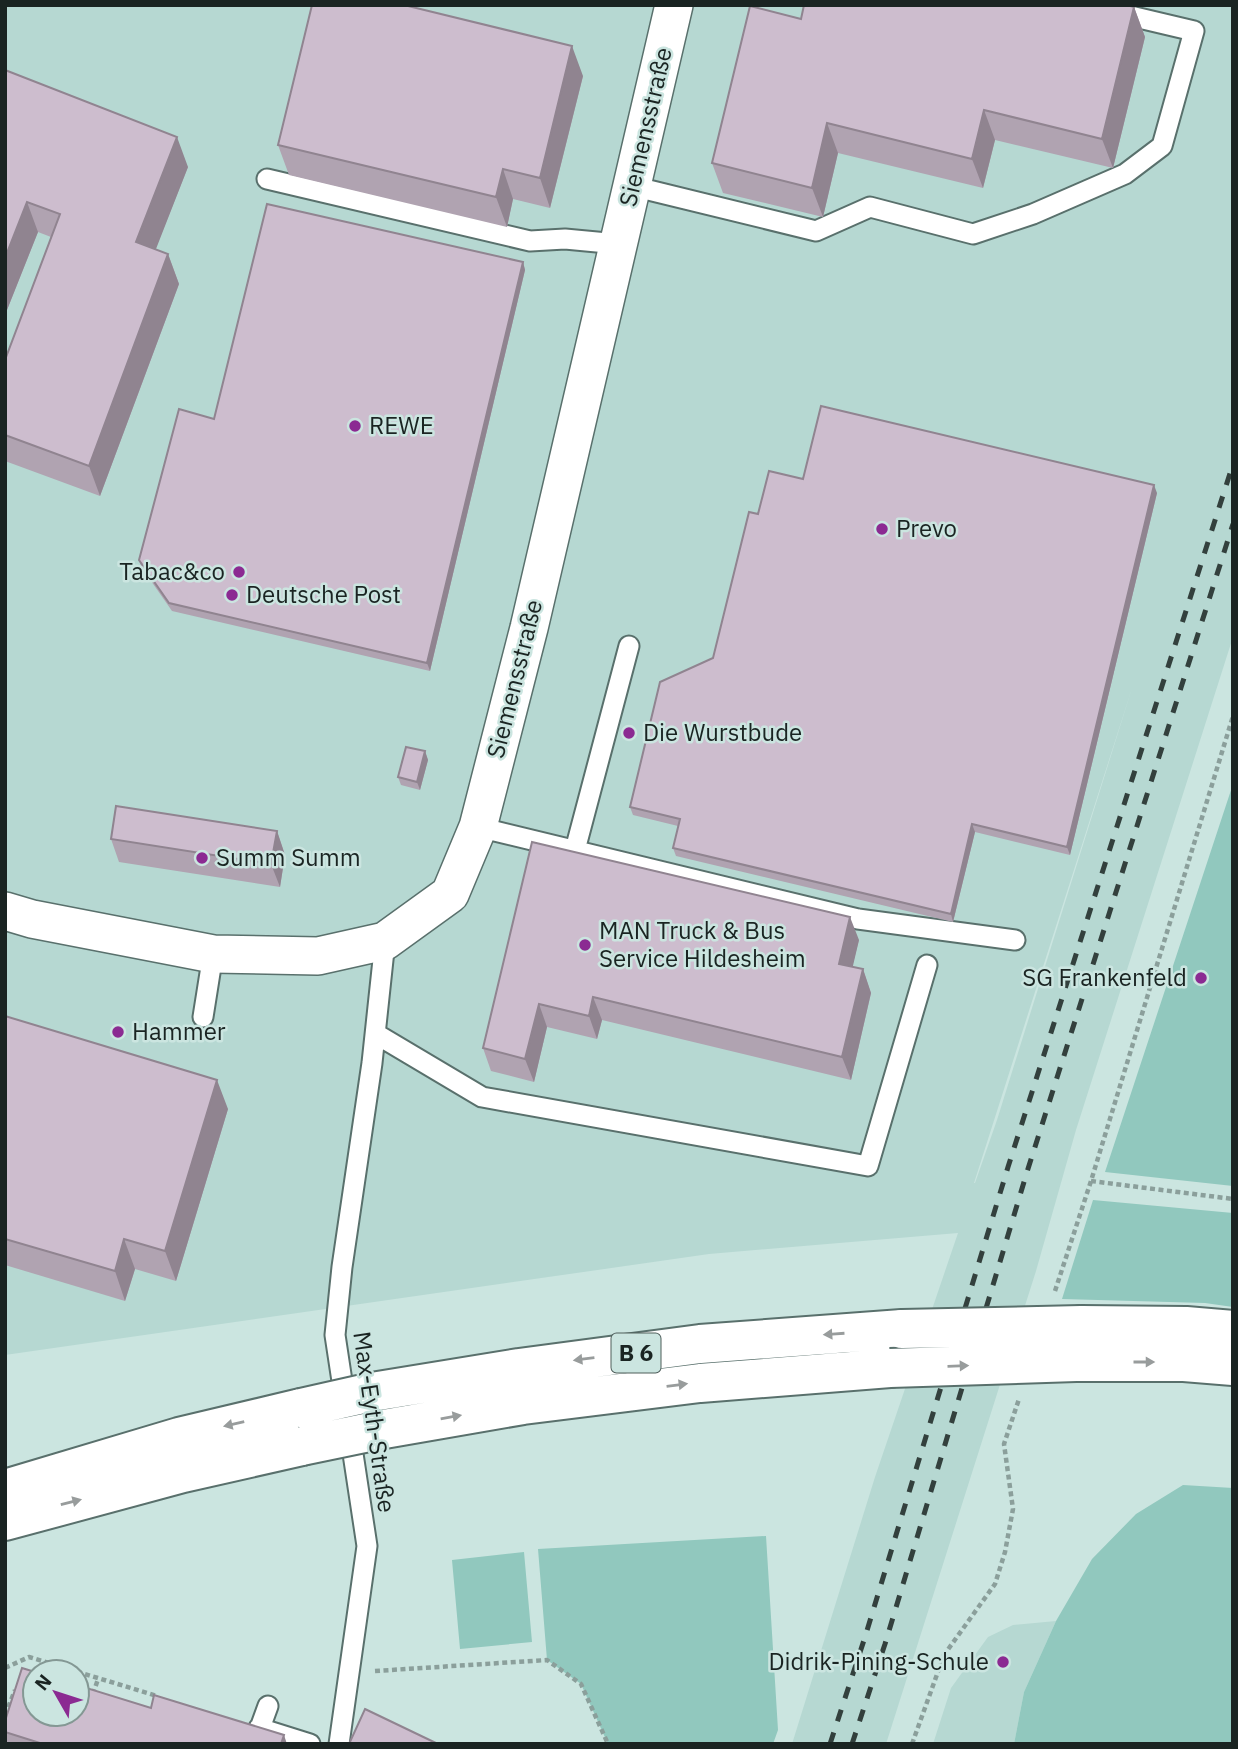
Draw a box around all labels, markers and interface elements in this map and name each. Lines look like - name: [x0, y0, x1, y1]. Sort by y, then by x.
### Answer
- street label: Siemensstraße: [611, 44, 679, 210]
- place label: REWE: [369, 409, 434, 441]
- marker: REWE: [347, 418, 363, 434]
- place label: Prevo: [896, 512, 957, 544]
- marker: Prevo: [874, 521, 890, 537]
- place label: Tabac&co: [119, 555, 225, 587]
- marker: Tabac&co: [231, 564, 247, 580]
- place label: Deutsche Post: [246, 578, 401, 610]
- marker: Deutsche Post: [224, 587, 240, 603]
- street label: Siemensstraße: [479, 596, 549, 761]
- place label: Die Wurstbude: [643, 716, 802, 748]
- marker: Die Wurstbude: [621, 725, 637, 741]
- place label: Summ Summ: [216, 841, 361, 873]
- marker: Summ Summ: [194, 850, 210, 866]
- place label: MAN Truck & Bus Service Hildesheim: [599, 914, 806, 974]
- marker: MAN Truck & Bus Service Hildesheim: [577, 937, 593, 953]
- place label: SG Frankenfeld: [1022, 961, 1187, 993]
- marker: SG Frankenfeld: [1193, 970, 1209, 986]
- place label: Hammer: [132, 1015, 226, 1047]
- marker: Hammer: [110, 1024, 126, 1040]
- street label: Max-Eyth-Straße: [346, 1329, 404, 1515]
- one-way arrow: [823, 1329, 845, 1340]
- road number: B 6: [612, 1334, 660, 1372]
- one-way arrow: [572, 1354, 594, 1365]
- one-way arrow: [1133, 1356, 1155, 1368]
- one-way arrow: [948, 1360, 970, 1371]
- one-way arrow: [666, 1380, 688, 1391]
- one-way arrow: [440, 1411, 462, 1422]
- one-way arrow: [223, 1418, 245, 1429]
- one-way arrow: [60, 1496, 82, 1507]
- place label: Didrik-Pining-Schule: [768, 1645, 989, 1677]
- marker: Didrik-Pining-Schule: [995, 1654, 1011, 1670]
- north arrow: [21, 1658, 91, 1728]
- text: N: [29, 1669, 56, 1695]

